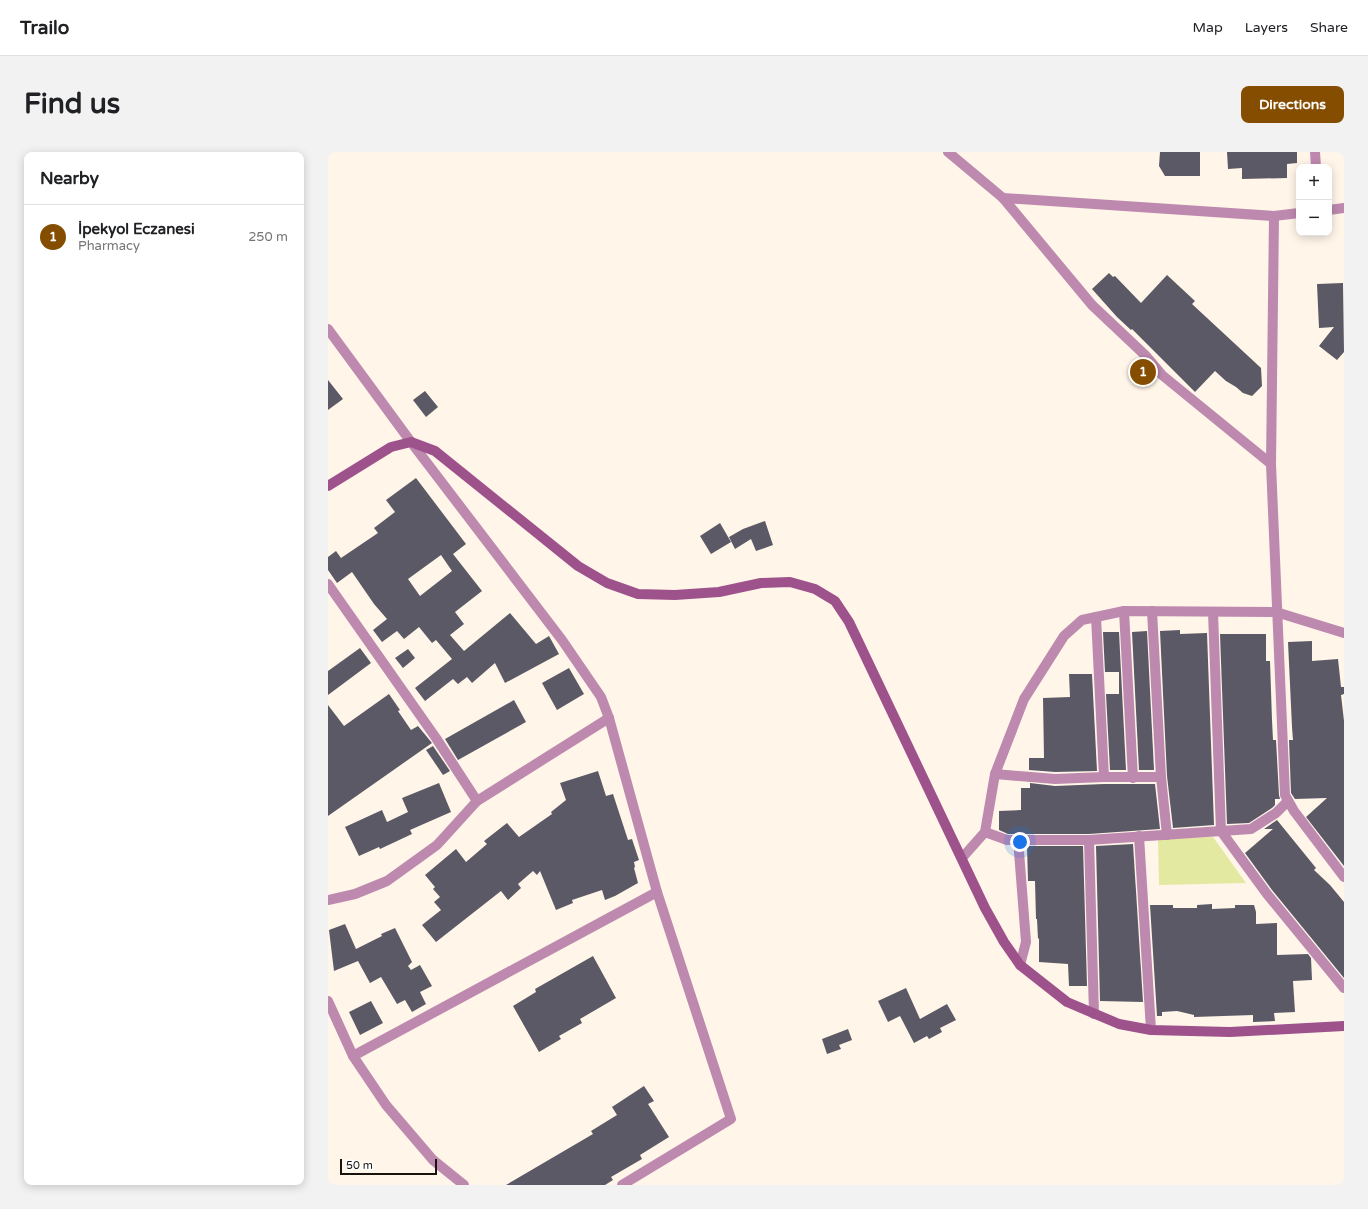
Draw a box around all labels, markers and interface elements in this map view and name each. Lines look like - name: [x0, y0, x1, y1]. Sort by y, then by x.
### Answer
- text: Trailo: [20, 17, 69, 39]
- text: Map: [1193, 19, 1223, 36]
- text: Layers: [1245, 19, 1288, 36]
- text: Share: [1310, 19, 1348, 36]
- button: Directions: [1241, 86, 1344, 123]
- text: Find us: [24, 87, 120, 121]
- map controls: [1296, 164, 1332, 236]
- button: +: [1296, 164, 1332, 200]
- text: Nearby: [40, 168, 99, 189]
- button: −: [1296, 200, 1332, 236]
- text: İpekyol Eczanesi: [78, 220, 195, 238]
- text: 1: [49, 229, 57, 245]
- text: 250 m: [248, 229, 288, 245]
- text: Pharmacy: [78, 238, 140, 254]
- pin: 1: [1130, 357, 1156, 387]
- your location: [1010, 832, 1030, 852]
- scale bar: [340, 1157, 437, 1176]
- text: 50 m: [346, 1159, 373, 1172]

